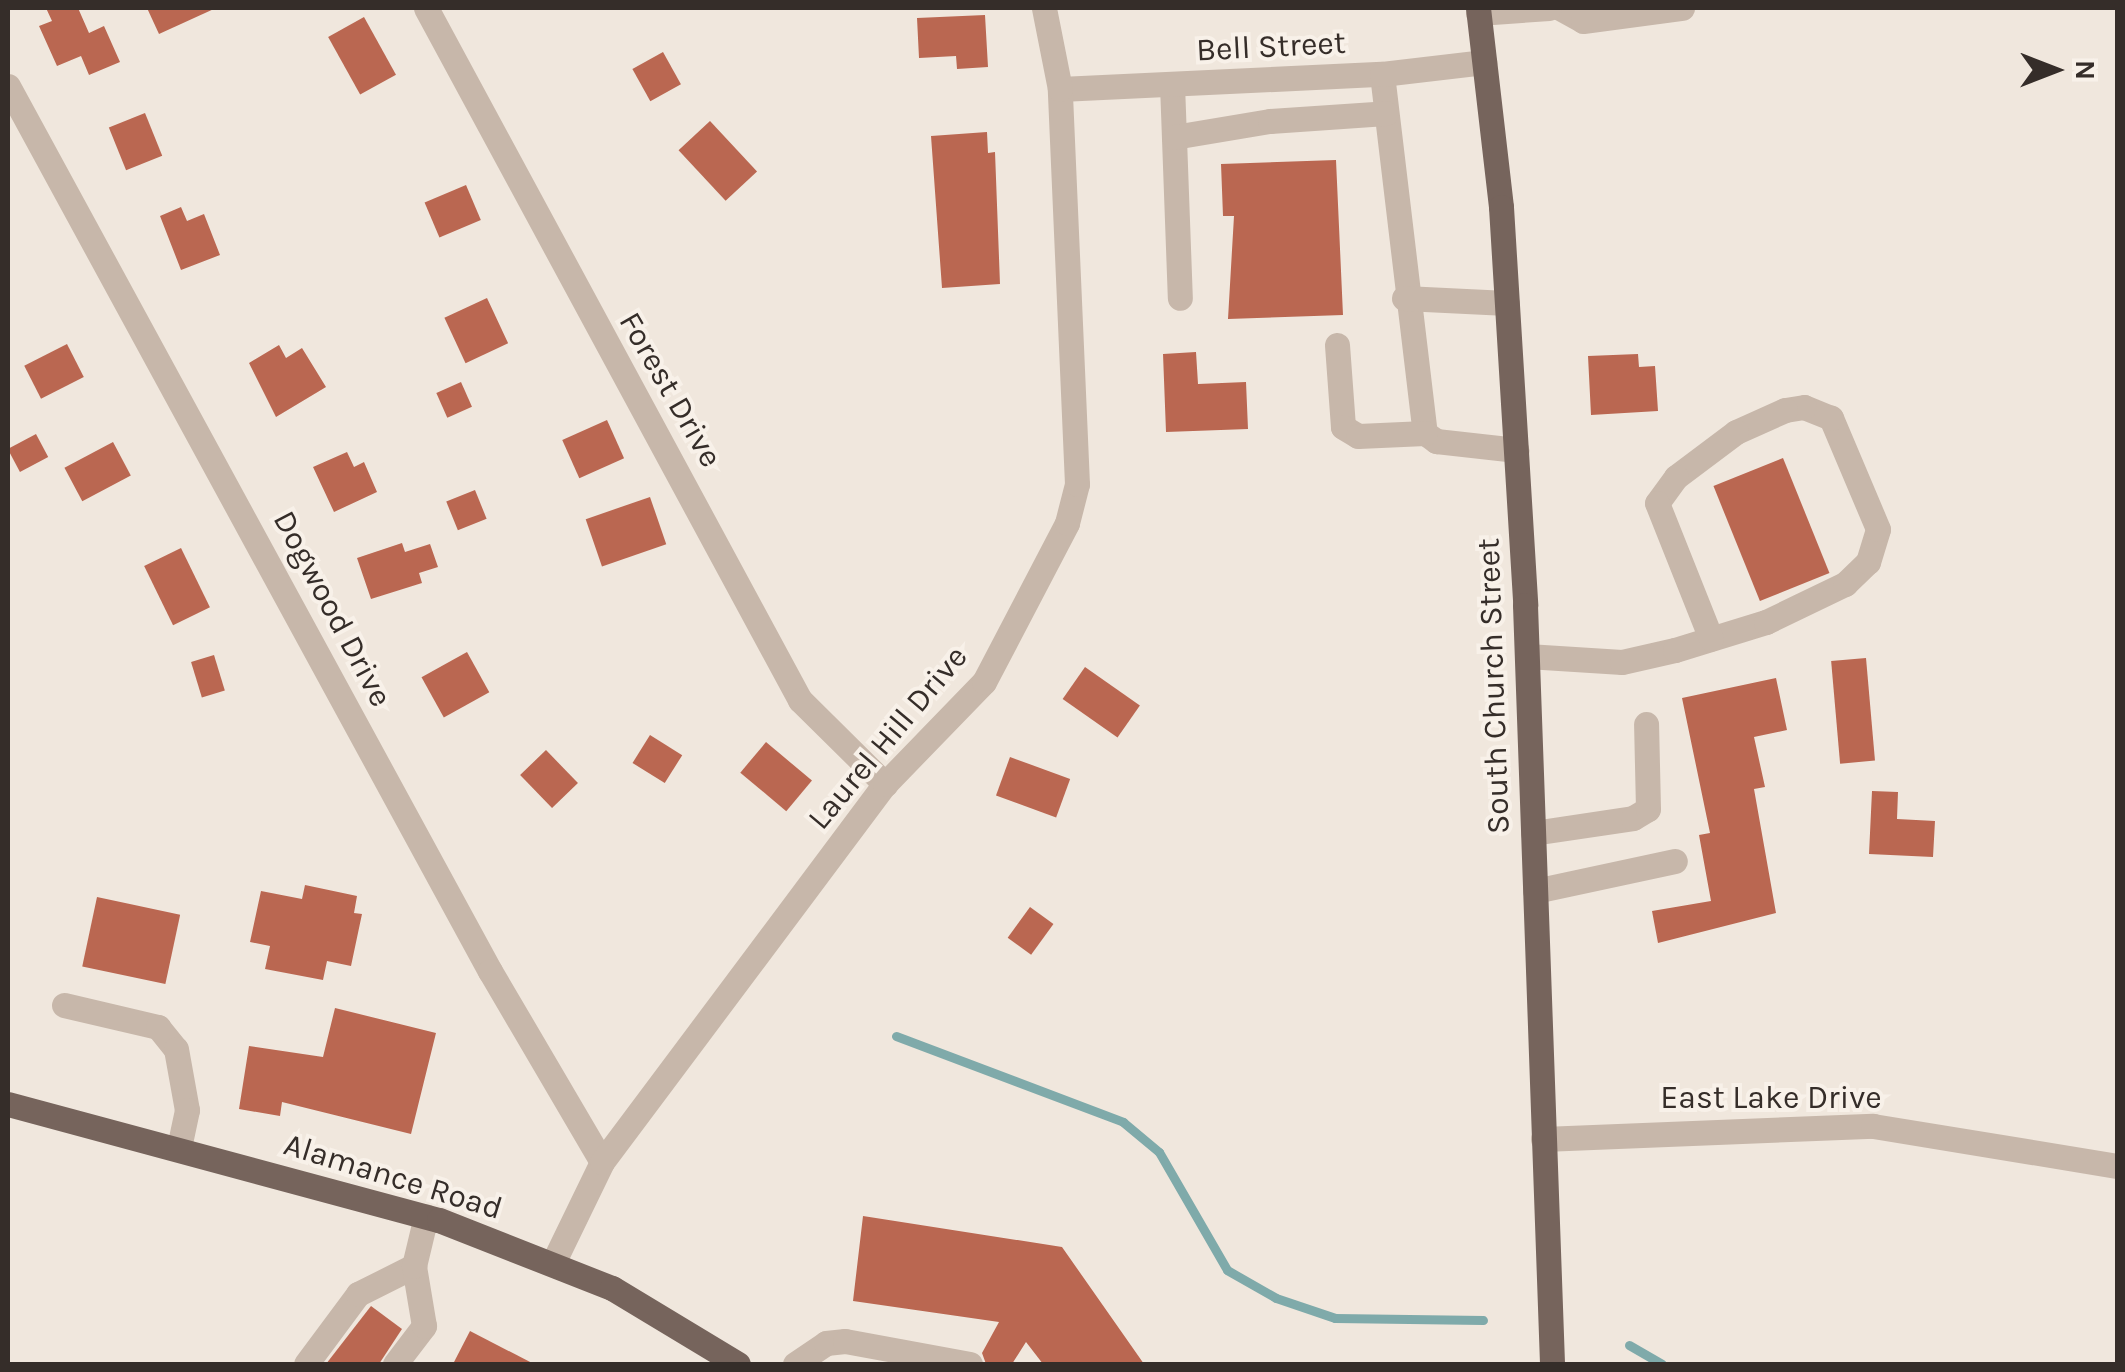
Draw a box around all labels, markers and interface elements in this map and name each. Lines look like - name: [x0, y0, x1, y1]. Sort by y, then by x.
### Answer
- north arrow: [2005, 20, 2105, 120]
- street label: Bell Street: [1195, 24, 1347, 70]
- text: N: [2069, 60, 2102, 80]
- street label: Forest Drive: [610, 306, 730, 474]
- street label: Dogwood Drive: [264, 505, 400, 713]
- street label: South Church Street: [1470, 537, 1518, 835]
- street label: Laurel Hill Drive: [800, 638, 976, 838]
- street label: East Lake Drive: [1660, 1079, 1882, 1117]
- street label: Alamance Road: [279, 1126, 507, 1228]

